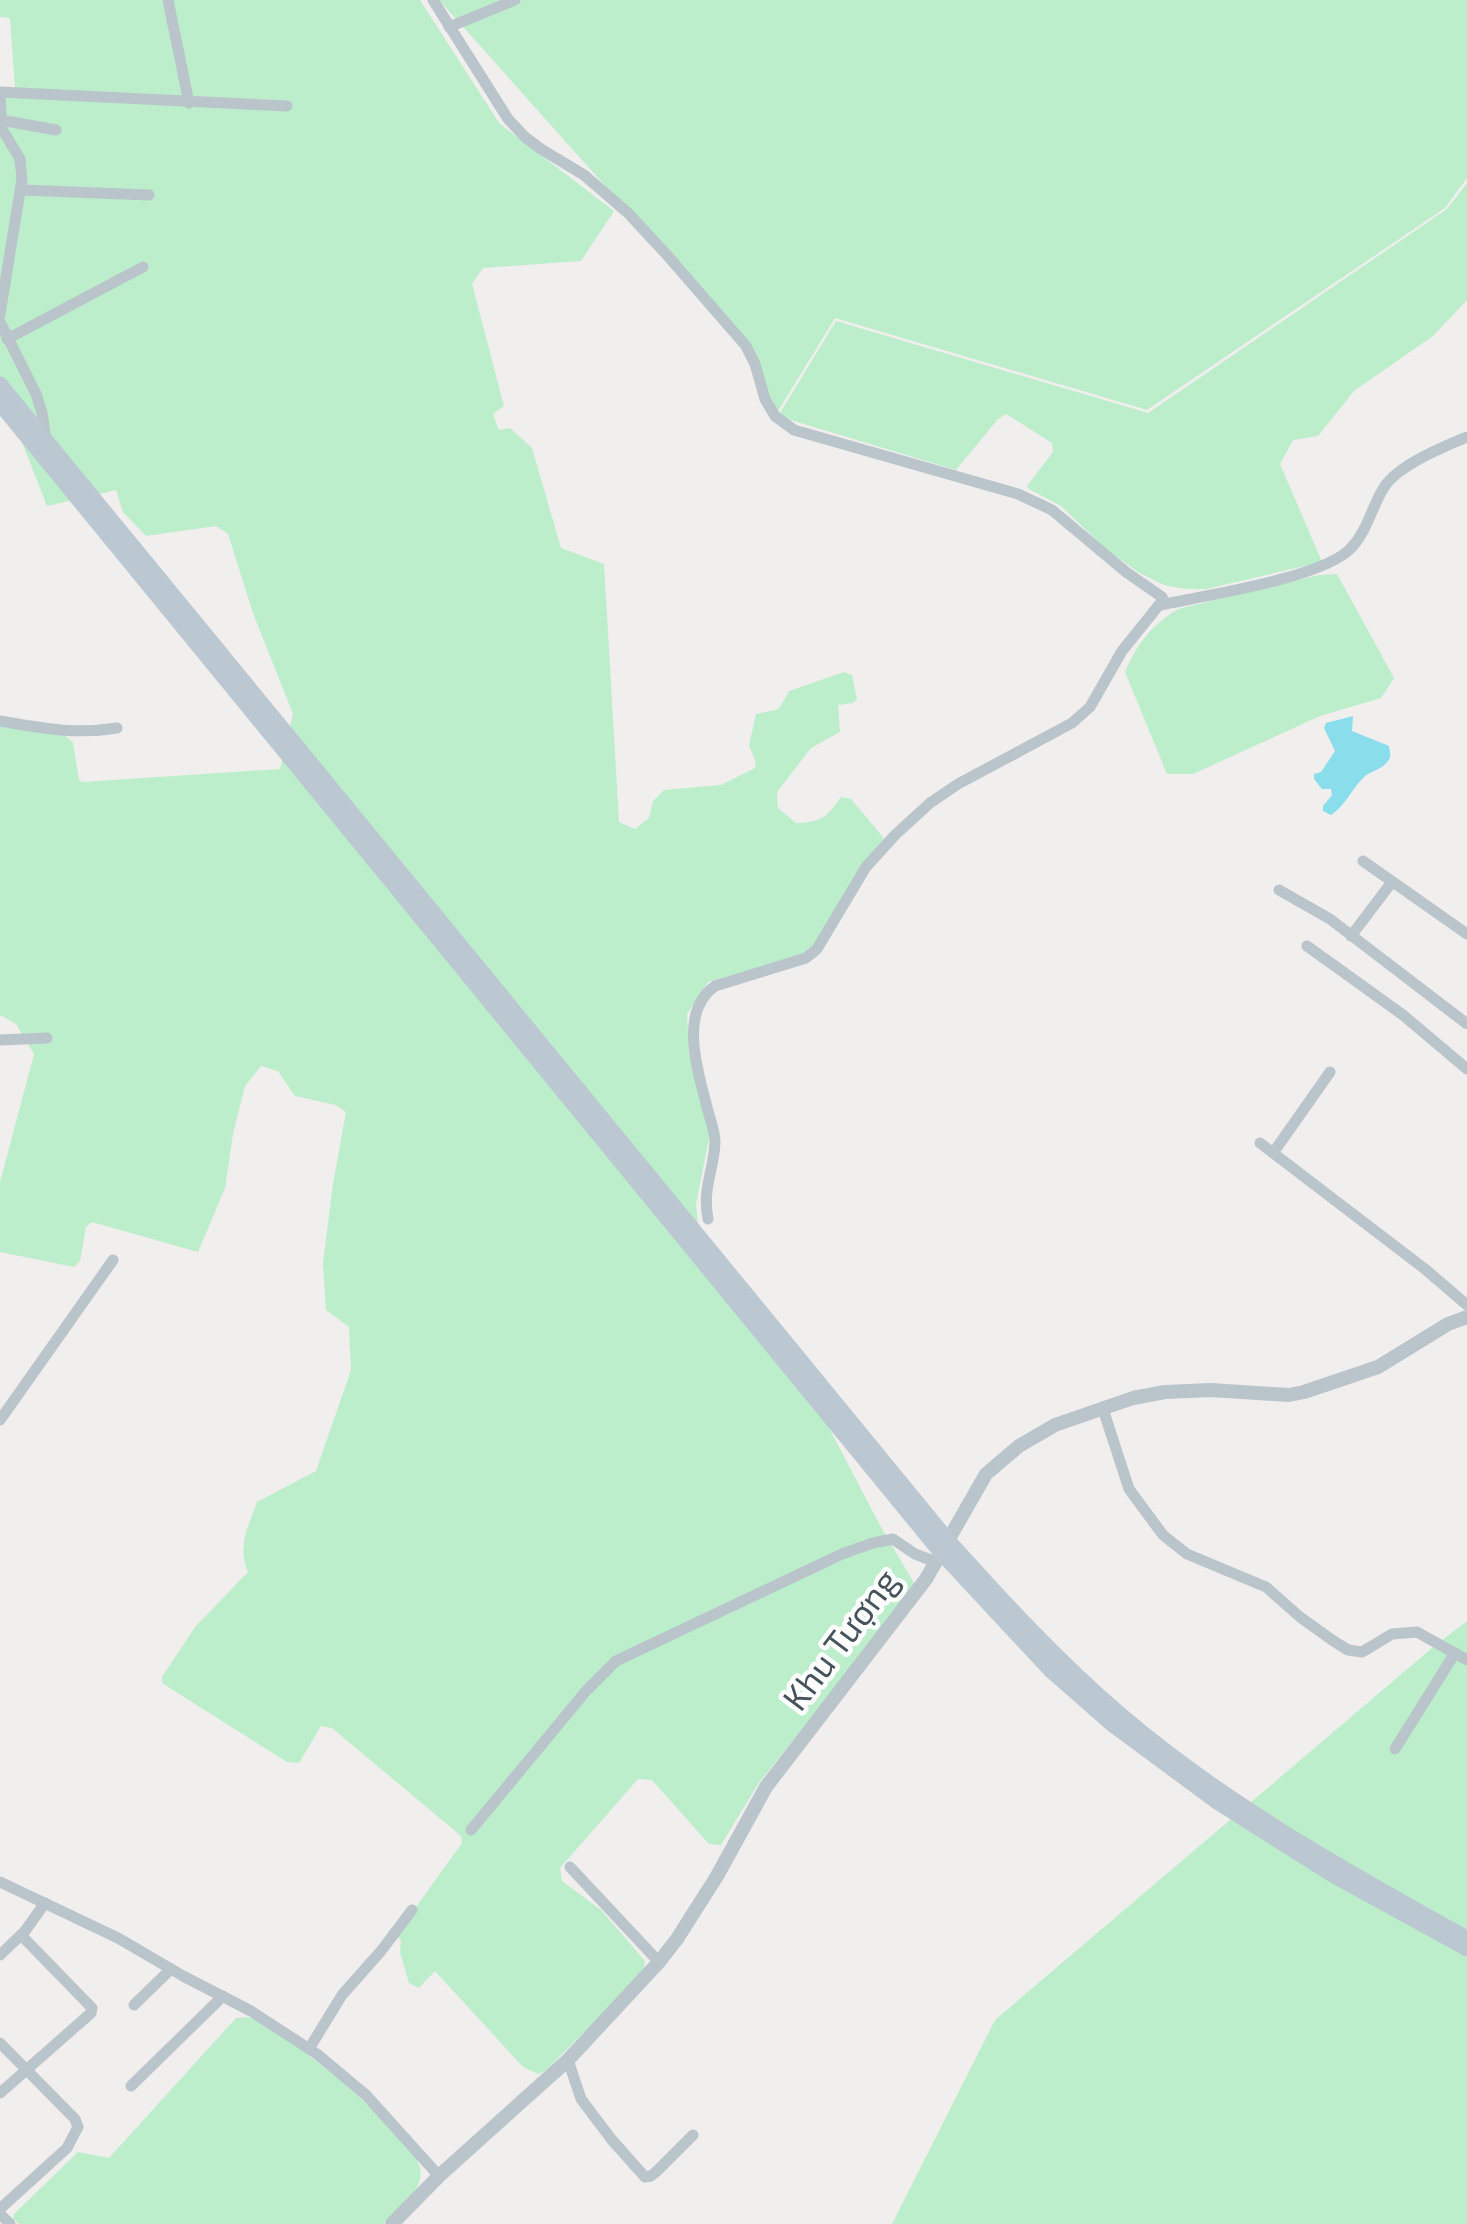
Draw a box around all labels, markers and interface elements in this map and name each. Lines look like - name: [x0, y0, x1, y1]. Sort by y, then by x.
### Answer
- street label: Khu Tượng: [773, 1560, 906, 1718]

